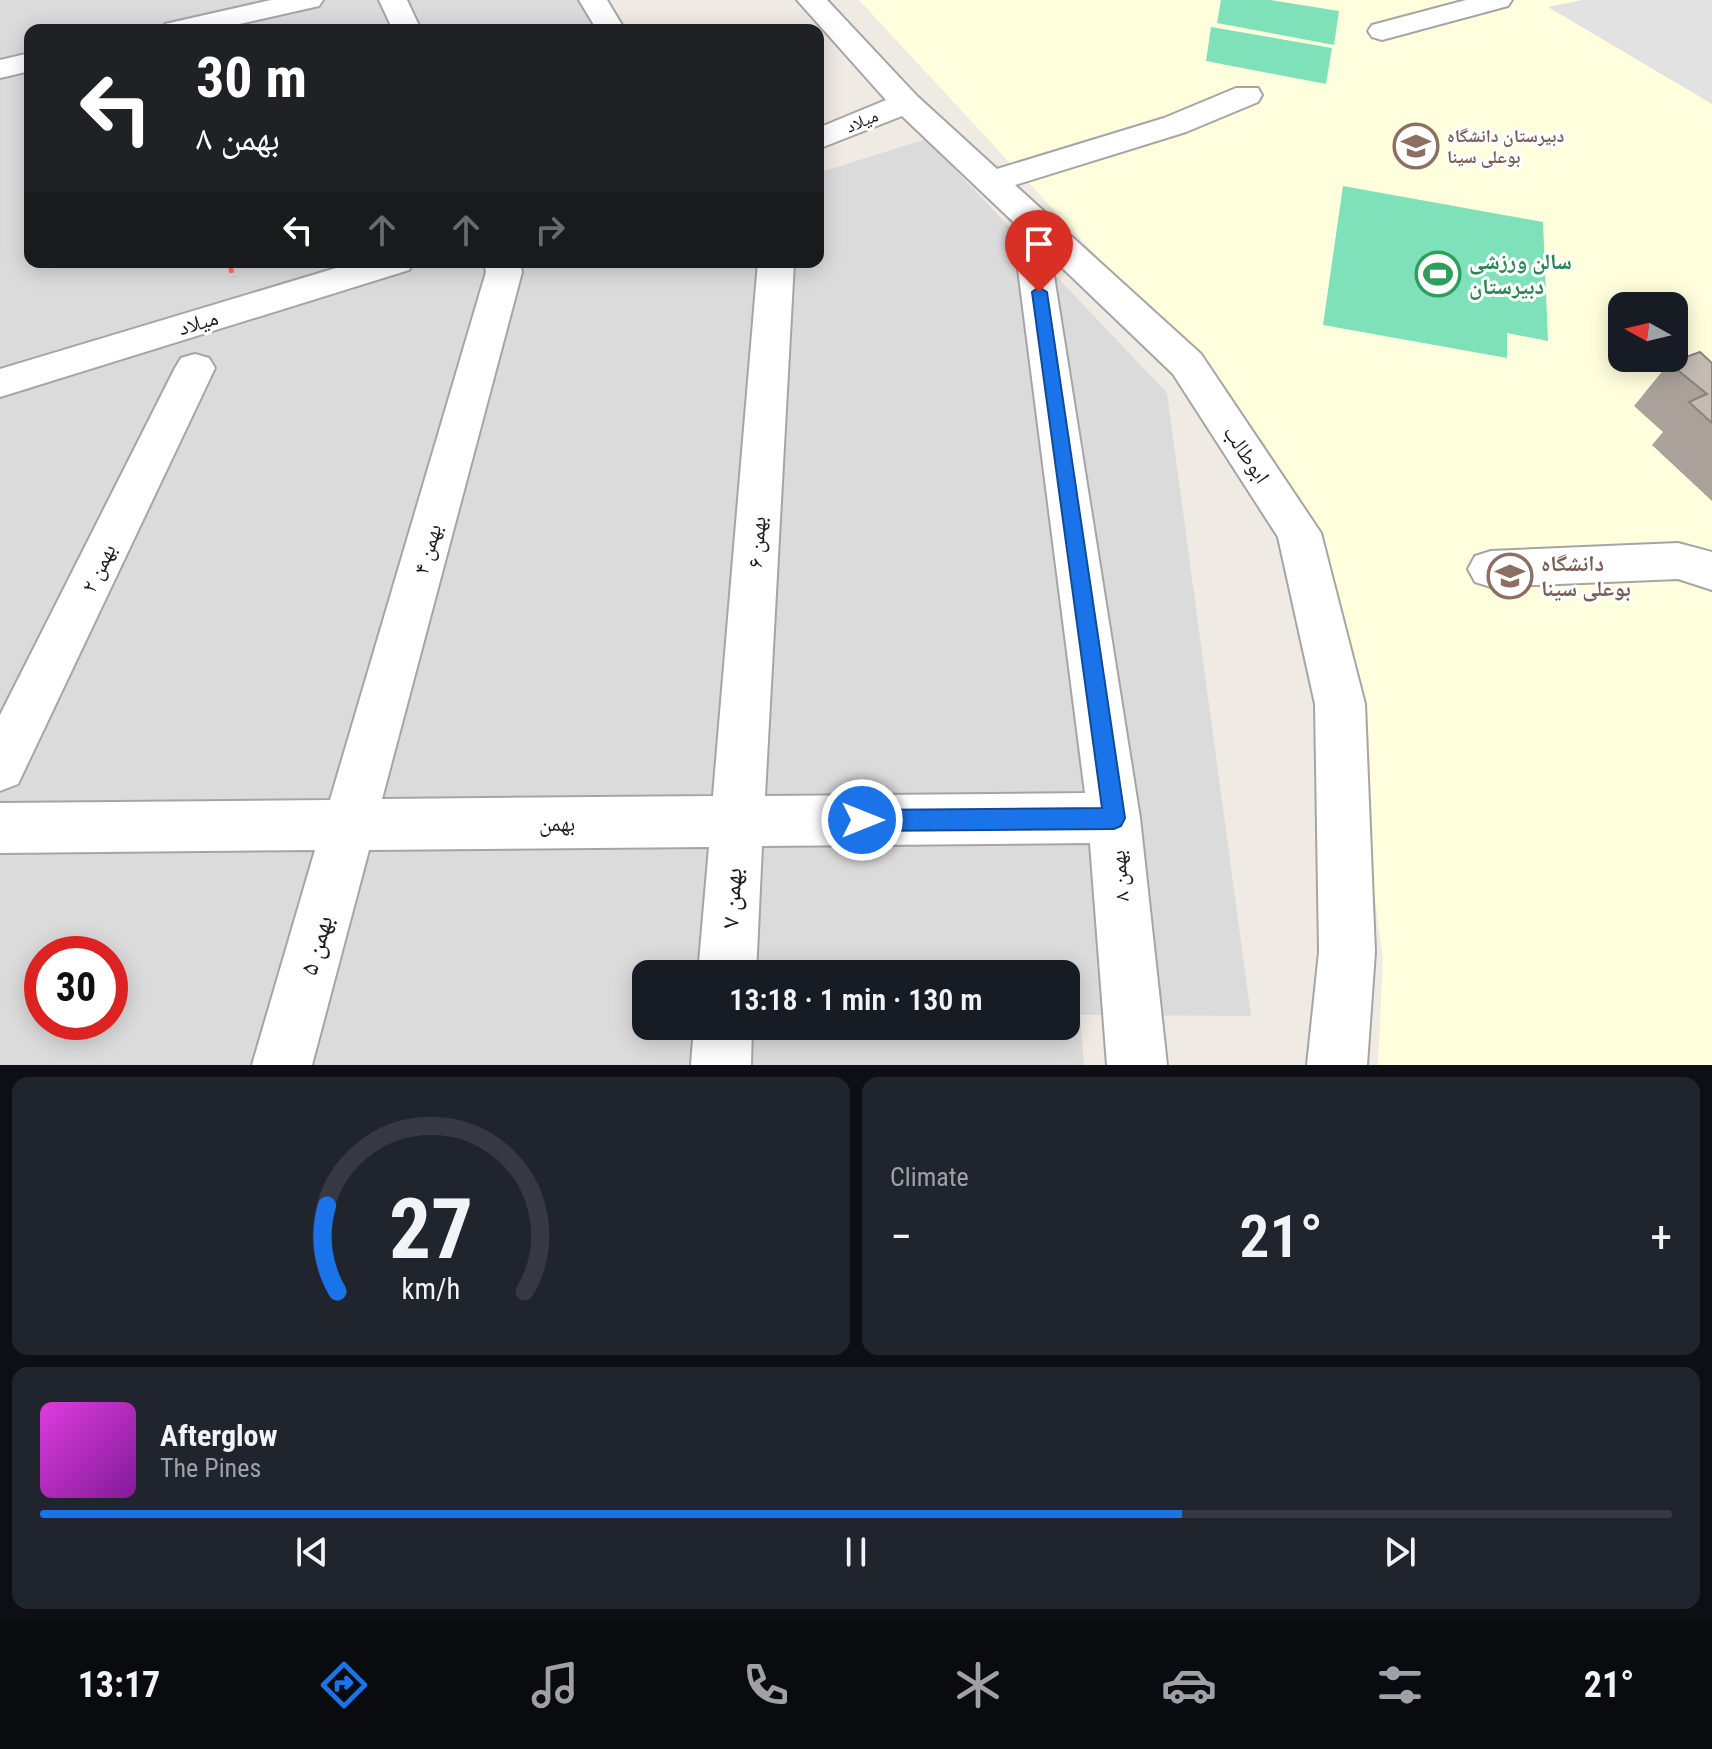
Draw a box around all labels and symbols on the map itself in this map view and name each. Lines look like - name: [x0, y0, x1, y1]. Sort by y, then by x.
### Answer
- street label: میلاد: [842, 104, 881, 137]
- school or university icon: دبیرستان دانشگاه بوعلی سینا: [1392, 122, 1440, 170]
- place label: دبیرستان دانشگاه بوعلی سینا: [1447, 125, 1565, 168]
- pin: [1005, 210, 1073, 292]
- place label: سالن ورزشی دبیرستان: [1469, 249, 1572, 300]
- sports icon: سالن ورزشی دبیرستان: [1414, 250, 1462, 298]
- north arrow: [1608, 292, 1688, 372]
- street label: میلاد: [175, 305, 221, 340]
- street label: ابوطالب: [1218, 421, 1275, 488]
- street label: بهمن ۶: [742, 516, 772, 569]
- street label: بهمن ۴: [408, 521, 448, 578]
- street label: بهمن ۲: [76, 540, 122, 597]
- place label: دانشگاه بوعلی سینا: [1541, 551, 1631, 602]
- school or university icon: دانشگاه بوعلی سینا: [1486, 552, 1534, 600]
- position arrow: [820, 778, 904, 862]
- street label: بهمن: [539, 811, 575, 837]
- street label: بهمن ۸: [1105, 849, 1135, 903]
- street label: بهمن ۷: [714, 867, 749, 929]
- street label: بهمن ۵: [293, 912, 340, 979]
- speed limit sign: 30: [24, 936, 128, 1040]

